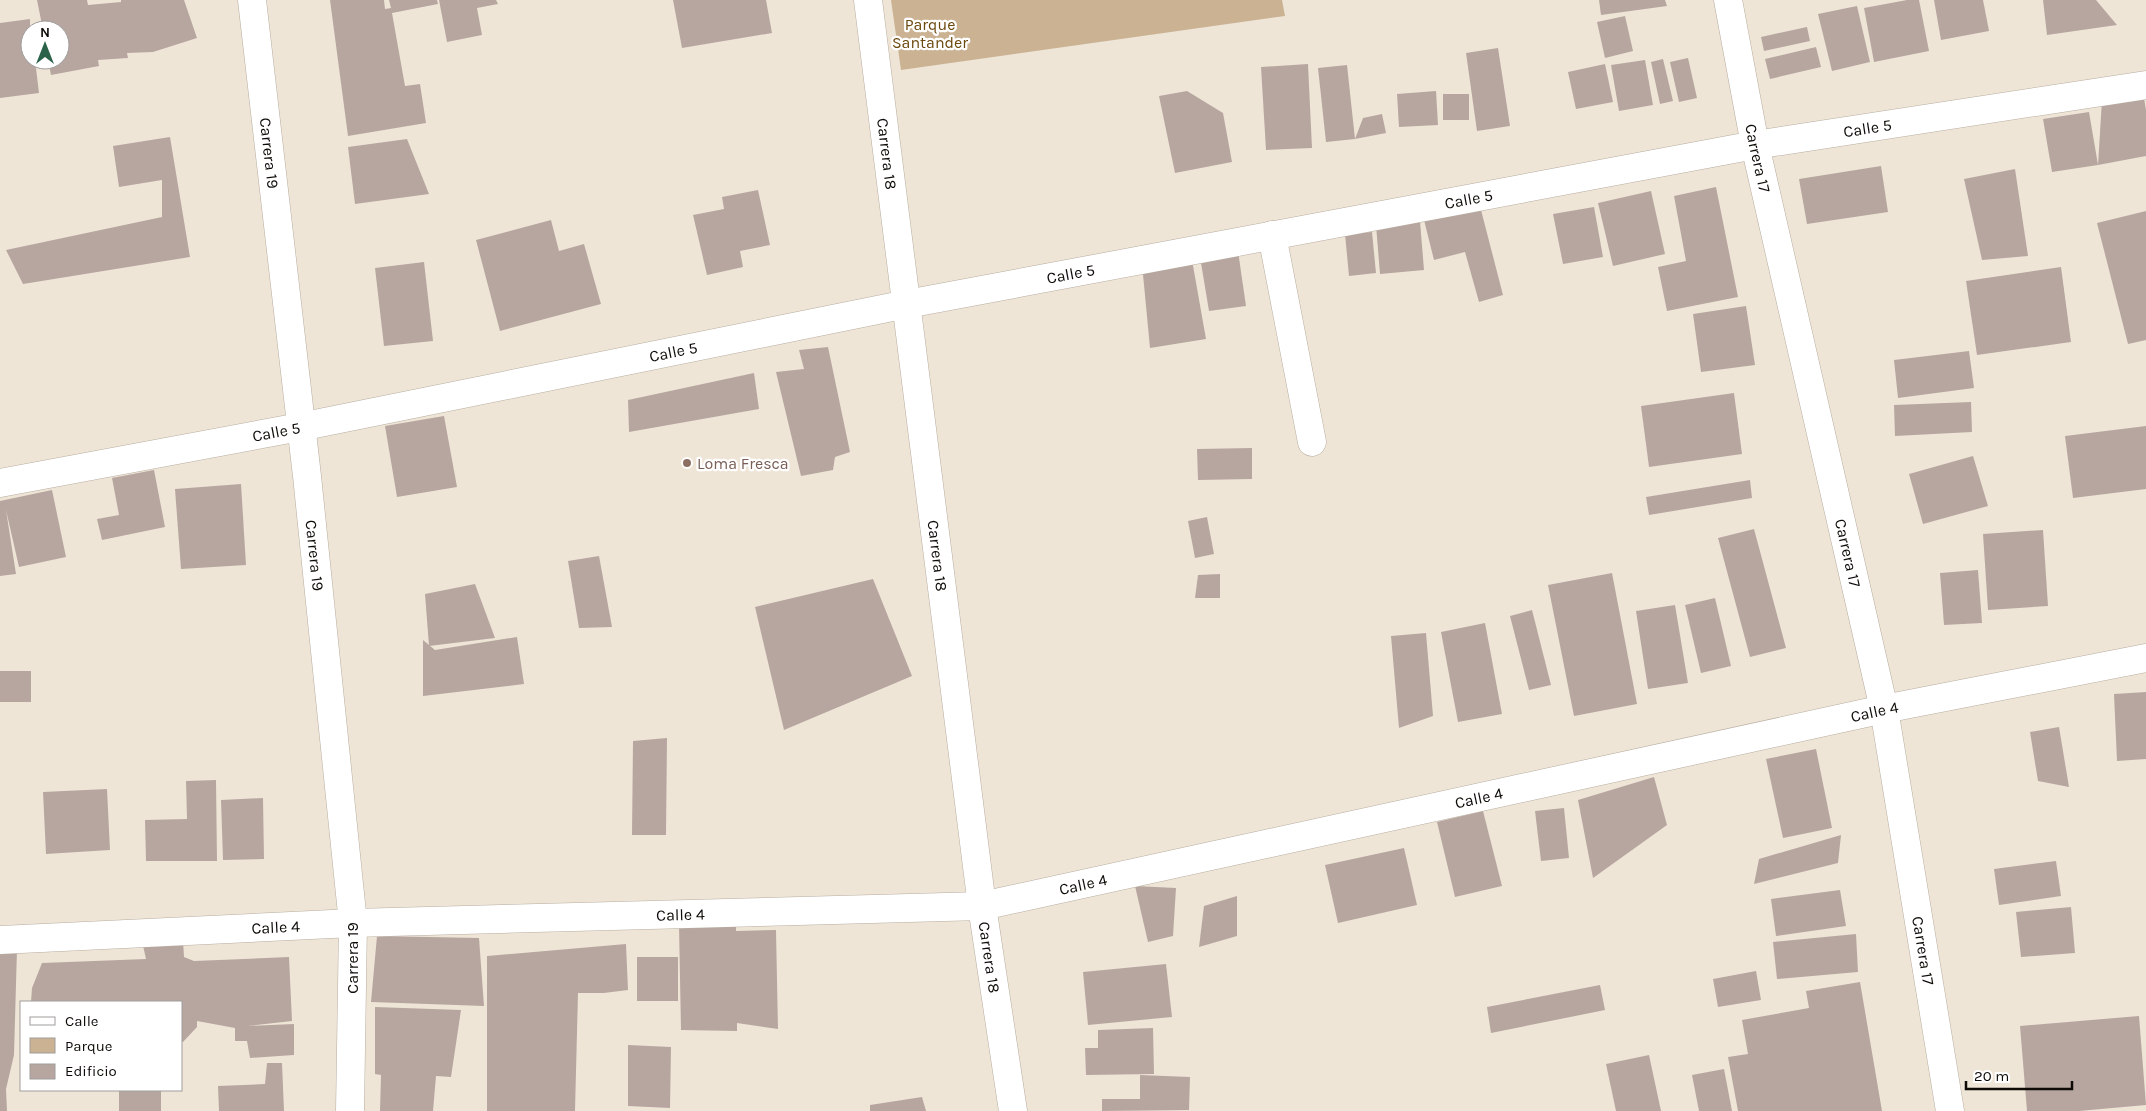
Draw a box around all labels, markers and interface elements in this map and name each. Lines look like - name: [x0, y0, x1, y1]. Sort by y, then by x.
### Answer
- park label: Parque Santander: [892, 15, 968, 52]
- north arrow: [20, 20, 70, 70]
- text: N: [40, 24, 50, 41]
- street label: Calle 5: [1842, 115, 1893, 141]
- street label: Carrera 19: [256, 116, 283, 190]
- street label: Carrera 18: [873, 117, 901, 191]
- street label: Carrera 17: [1742, 122, 1775, 195]
- street label: Calle 5: [1443, 185, 1494, 213]
- street label: Calle 5: [1045, 259, 1096, 287]
- street label: Calle 5: [647, 337, 699, 366]
- street label: Calle 5: [251, 418, 302, 445]
- place label: Loma Fresca: [697, 454, 789, 473]
- marker: Loma Fresca: [681, 457, 693, 469]
- street label: Carrera 17: [1831, 517, 1865, 590]
- street label: Carrera 19: [302, 519, 328, 592]
- street label: Carrera 18: [924, 519, 952, 593]
- street label: Calle 4: [1849, 697, 1900, 726]
- street label: Calle 4: [1453, 783, 1504, 812]
- street label: Calle 4: [1057, 869, 1109, 898]
- street label: Calle 4: [656, 904, 705, 924]
- street label: Carrera 17: [1909, 915, 1939, 987]
- street label: Calle 4: [251, 916, 300, 937]
- street label: Carrera 18: [975, 920, 1005, 994]
- street label: Carrera 19: [343, 922, 362, 994]
- legend: [20, 1001, 182, 1091]
- text: Calle: [65, 1012, 99, 1030]
- text: Parque: [65, 1037, 113, 1055]
- scale bar: [1966, 1058, 2072, 1090]
- text: Edificio: [65, 1062, 117, 1080]
- text: 20 m: [1974, 1067, 2009, 1085]

